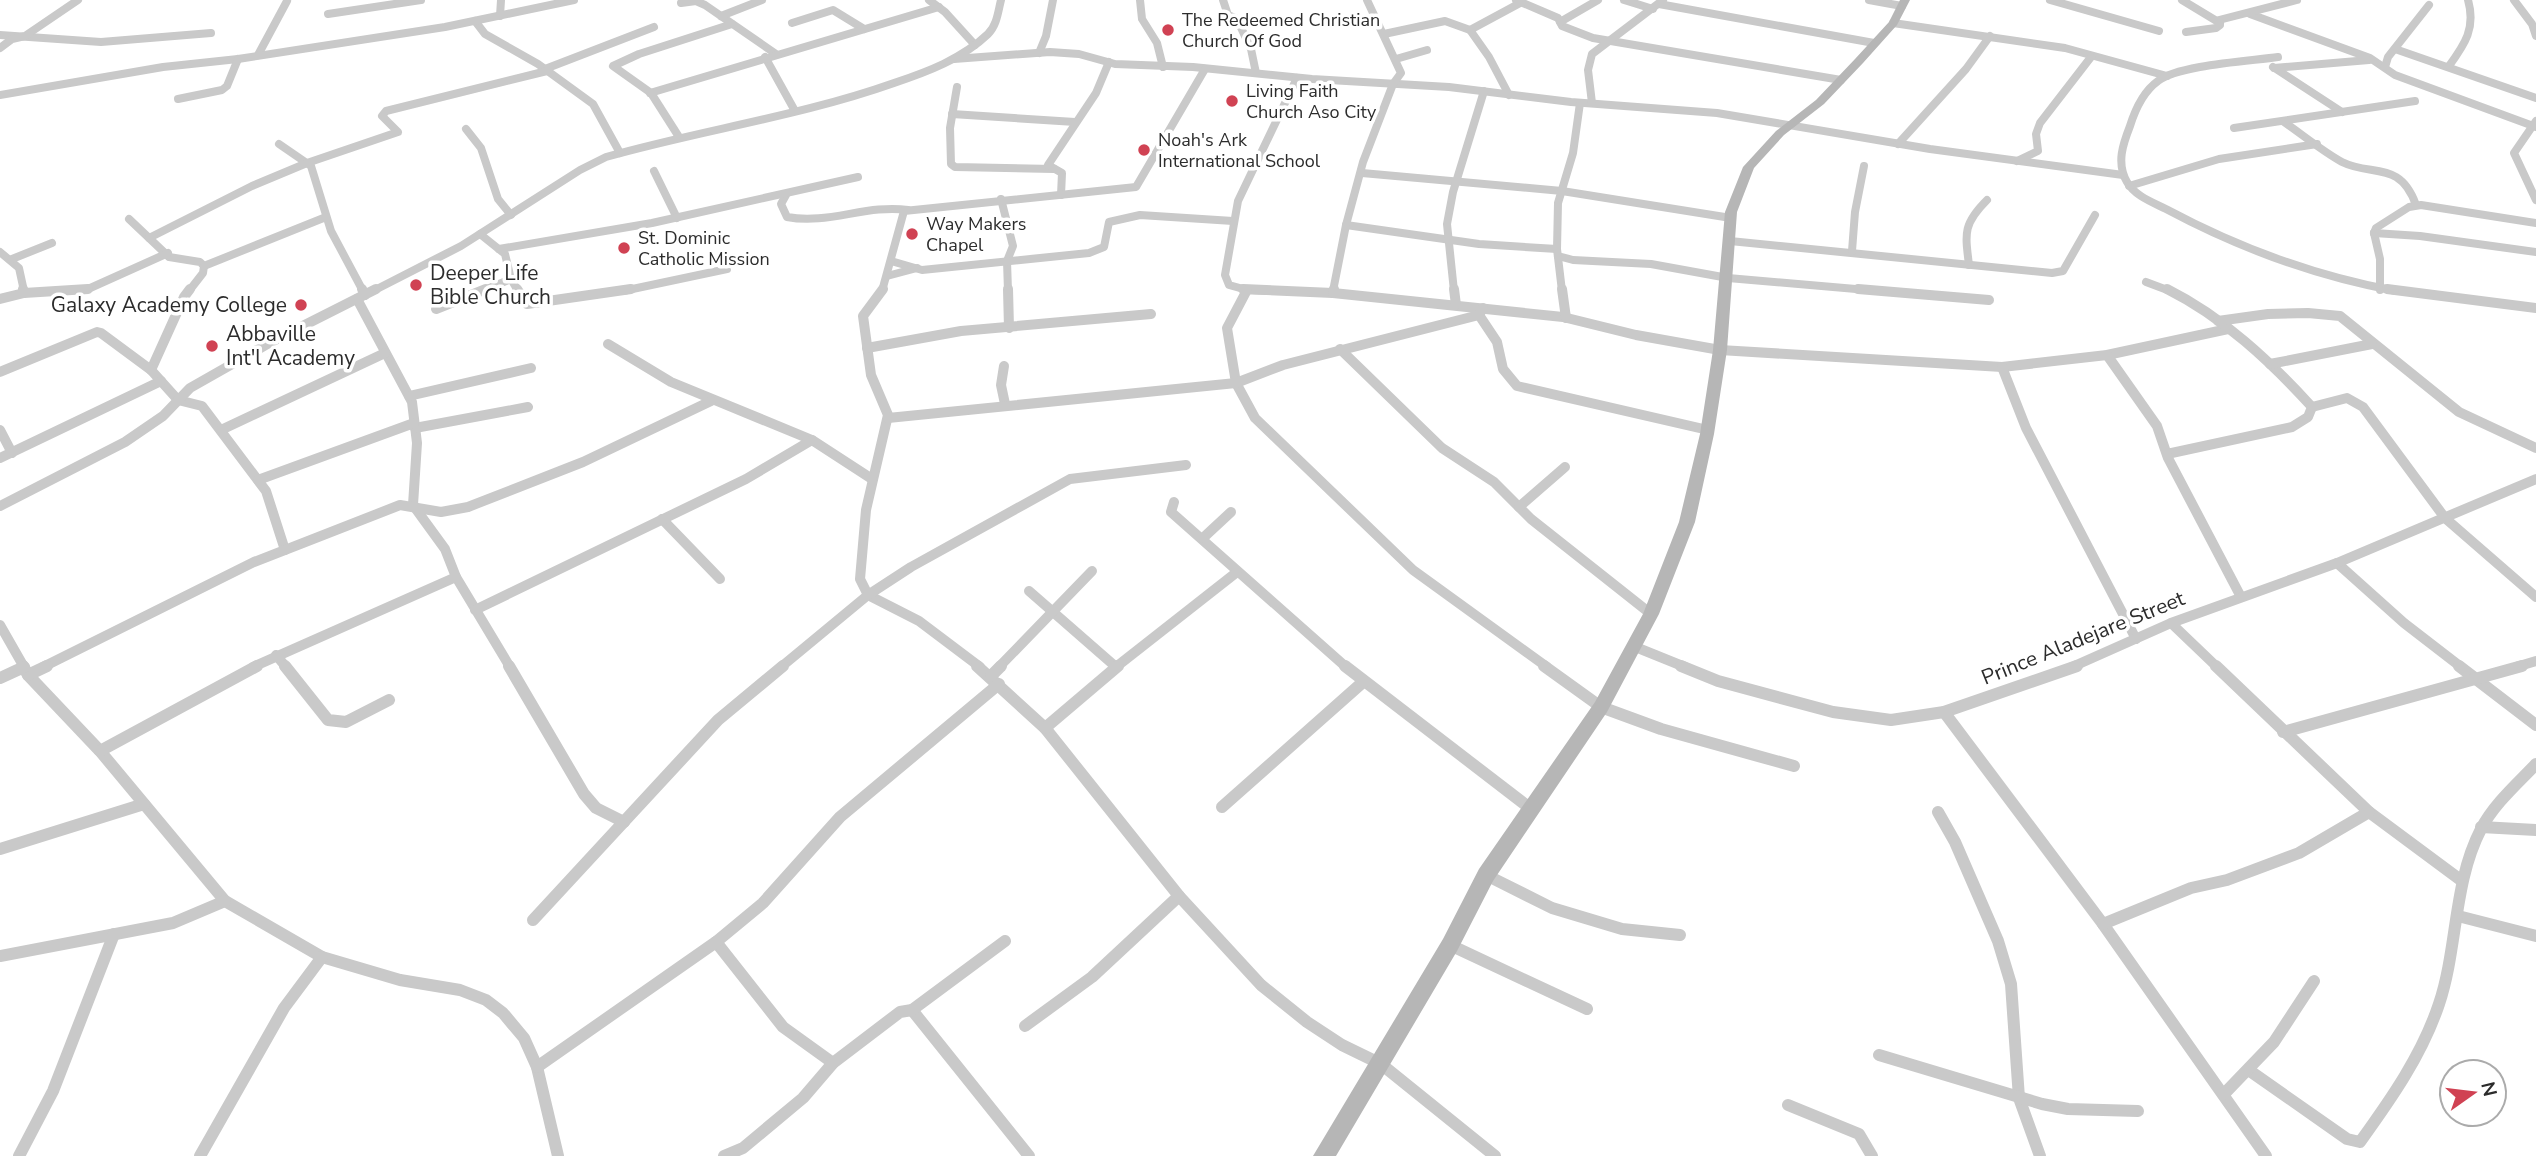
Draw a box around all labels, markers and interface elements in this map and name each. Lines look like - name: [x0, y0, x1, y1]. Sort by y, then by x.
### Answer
- place label: The Redeemed Christian Church Of God: [1182, 8, 1380, 53]
- marker: The Redeemed Christian Church Of God: [1160, 22, 1176, 38]
- place label: Living Faith Church Aso City: [1246, 79, 1377, 124]
- marker: Living Faith Church Aso City: [1224, 93, 1240, 109]
- place label: Noah's Ark International School: [1158, 128, 1321, 173]
- marker: Noah's Ark International School: [1136, 142, 1152, 158]
- place label: Way Makers Chapel: [926, 212, 1026, 257]
- place label: St. Dominic Catholic Mission: [638, 226, 770, 271]
- marker: Way Makers Chapel: [904, 226, 920, 242]
- marker: St. Dominic Catholic Mission: [616, 240, 632, 256]
- place label: Deeper Life Bible Church: [430, 259, 551, 311]
- marker: Deeper Life Bible Church: [408, 277, 424, 293]
- place label: Galaxy Academy College: [51, 291, 287, 319]
- marker: Galaxy Academy College: [293, 297, 309, 313]
- place label: Abbaville Int'l Academy: [226, 320, 355, 372]
- marker: Abbaville Int'l Academy: [204, 338, 220, 354]
- street label: Prince Aladejare Street: [1977, 584, 2189, 692]
- north arrow: [2438, 1058, 2508, 1128]
- text: N: [2474, 1079, 2503, 1099]

